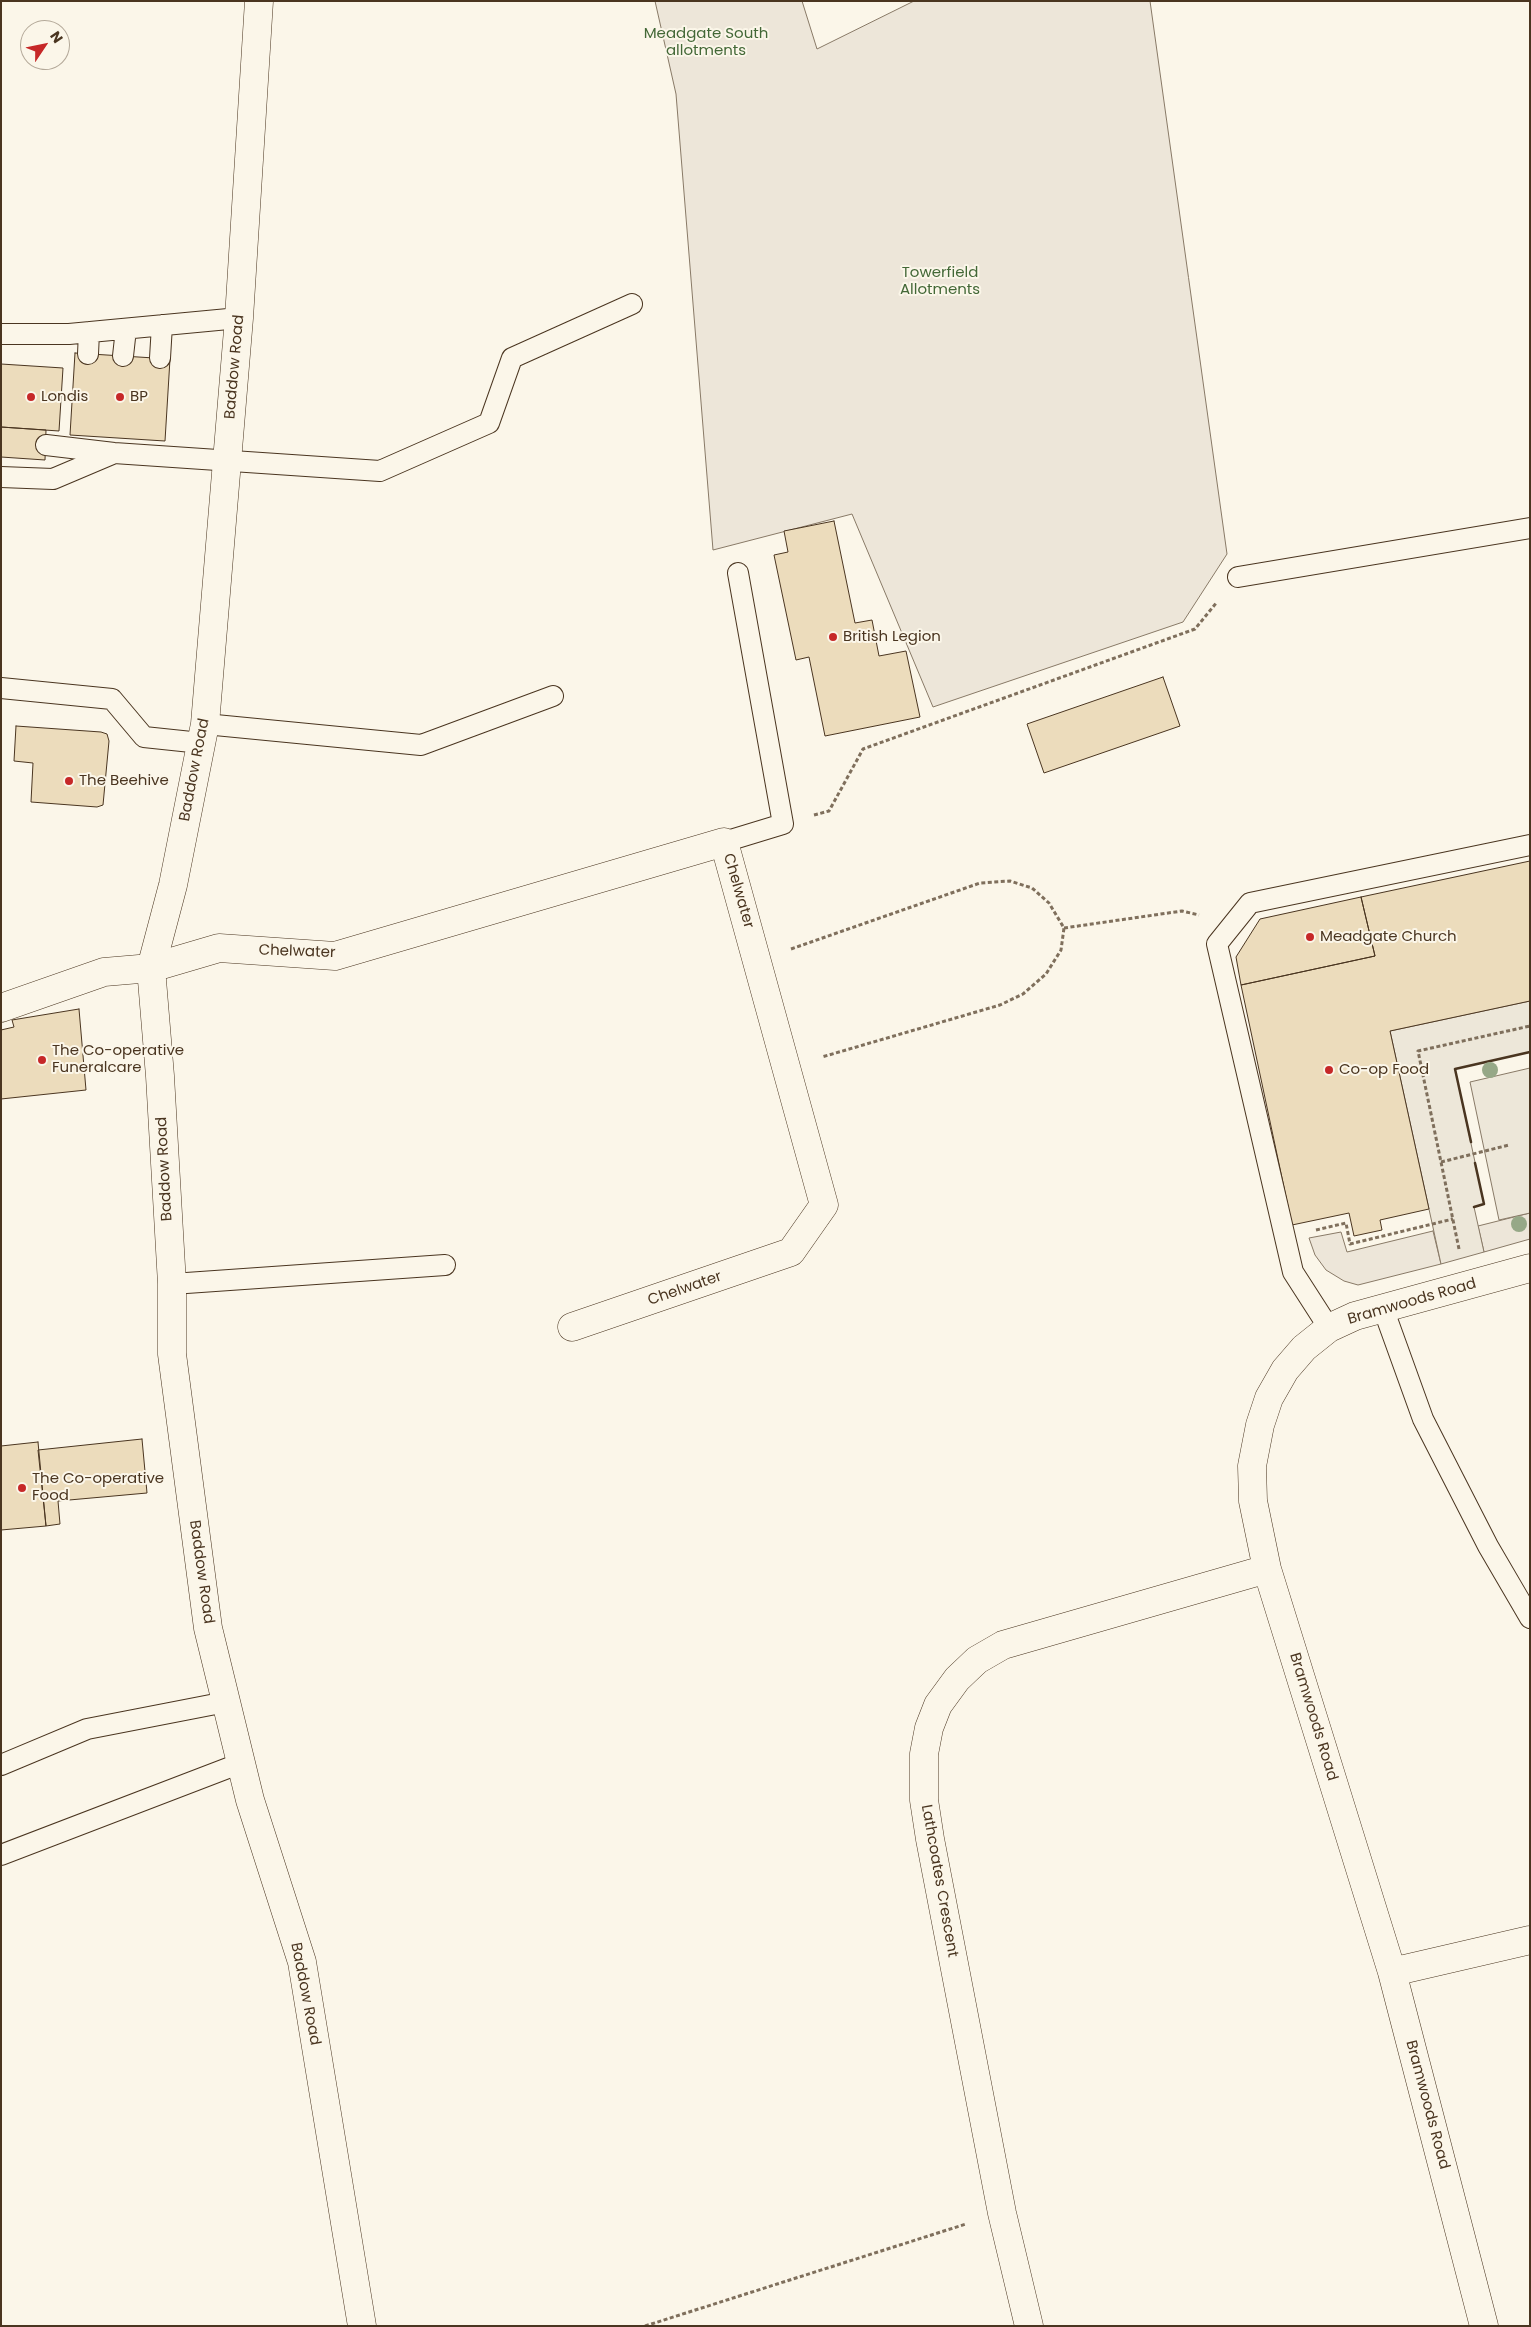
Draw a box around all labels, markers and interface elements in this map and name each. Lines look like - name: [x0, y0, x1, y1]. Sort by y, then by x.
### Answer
- north arrow: [20, 20, 70, 70]
- park label: Meadgate South allotments: [644, 25, 768, 60]
- text: N: [45, 27, 68, 47]
- park label: Towerfield Allotments: [900, 264, 980, 299]
- street label: Baddow Road: [221, 314, 249, 420]
- place label: Londis: [41, 388, 88, 406]
- place label: BP: [130, 388, 148, 406]
- marker: Londis: [25, 391, 37, 403]
- marker: BP: [114, 391, 126, 403]
- place label: British Legion: [843, 628, 941, 646]
- marker: British Legion: [827, 631, 839, 643]
- street label: Baddow Road: [176, 717, 214, 823]
- place label: The Beehive: [79, 772, 169, 790]
- marker: The Beehive: [63, 775, 75, 787]
- street label: Chelwater: [719, 852, 757, 930]
- place label: Meadgate Church: [1320, 928, 1457, 946]
- marker: Meadgate Church: [1304, 931, 1316, 943]
- street label: Chelwater: [258, 942, 336, 962]
- place label: The Co-operative Funeralcare: [52, 1042, 184, 1077]
- marker: The Co-operative Funeralcare: [36, 1054, 48, 1066]
- place label: Co-op Food: [1339, 1061, 1429, 1079]
- marker: Co-op Food: [1323, 1064, 1335, 1076]
- street label: Baddow Road: [153, 1116, 177, 1222]
- street label: Chelwater: [646, 1268, 724, 1310]
- street label: Bramwoods Road: [1346, 1275, 1478, 1329]
- place label: The Co-operative Food: [32, 1470, 164, 1505]
- marker: The Co-operative Food: [16, 1482, 28, 1494]
- street label: Baddow Road: [185, 1519, 217, 1625]
- street label: Bramwoods Road: [1285, 1651, 1341, 1783]
- street label: Lathcoates Crescent: [917, 1803, 961, 1959]
- street label: Baddow Road: [286, 1941, 324, 2047]
- street label: Bramwoods Road: [1401, 2039, 1453, 2171]

